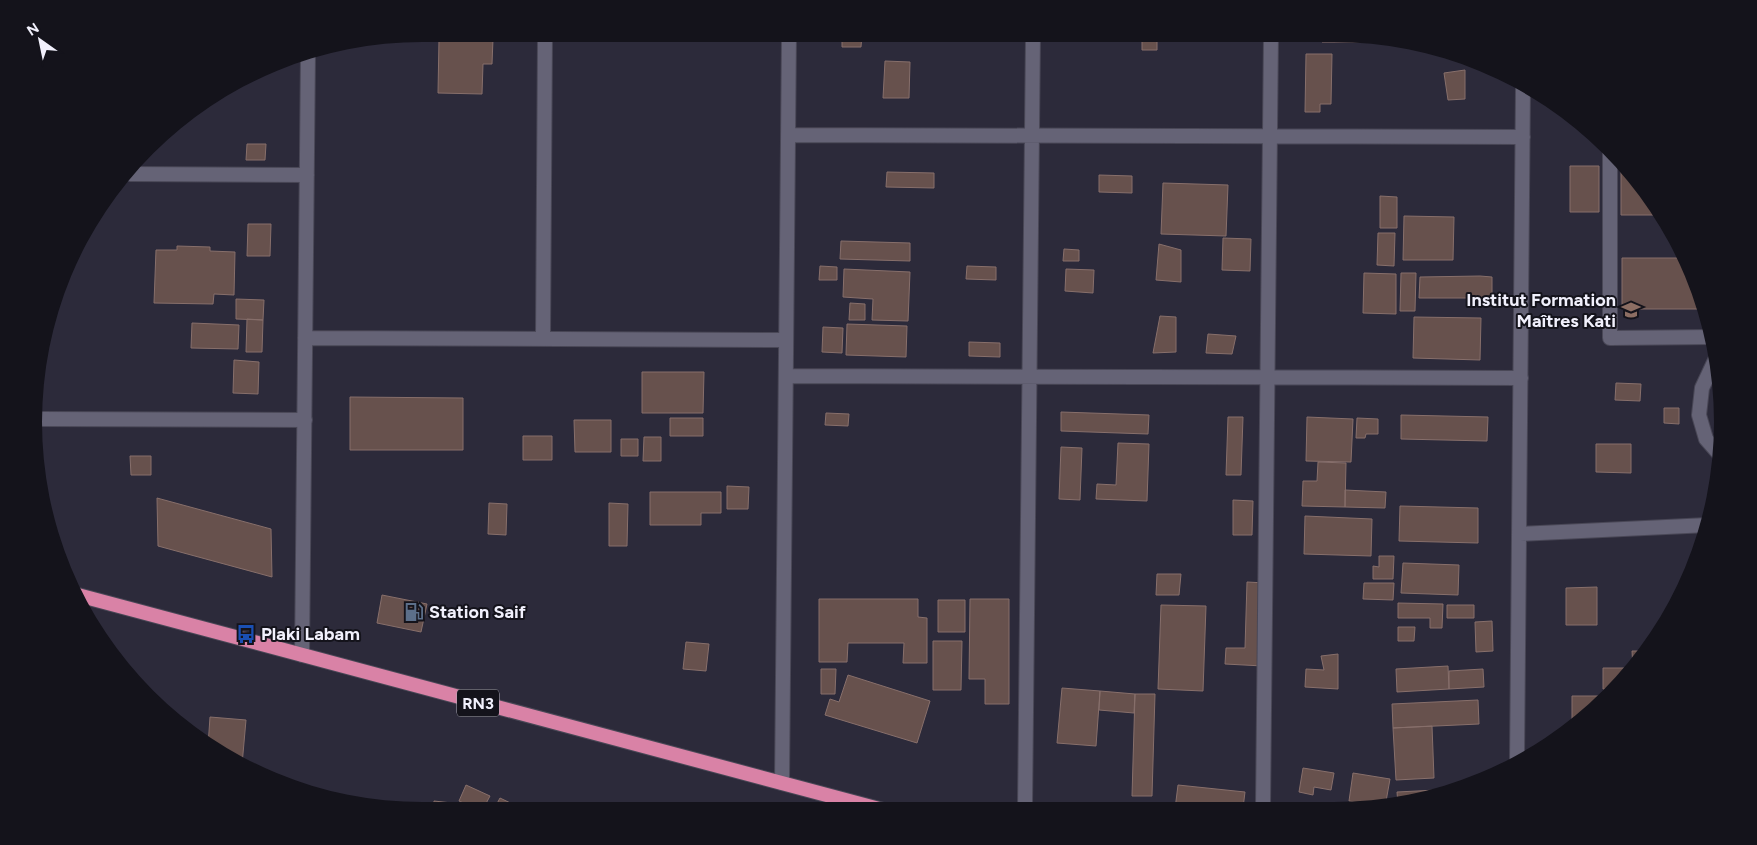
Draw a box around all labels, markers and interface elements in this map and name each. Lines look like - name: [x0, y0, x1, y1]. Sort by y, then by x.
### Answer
- north arrow: [15, 15, 65, 65]
- text: N: [24, 19, 42, 40]
- place label: Institut Formation Maîtres Kati: [1466, 289, 1616, 332]
- school or university icon: Institut Formation Maîtres Kati: [1620, 299, 1642, 321]
- fuel station icon: Station Saif: [403, 601, 425, 623]
- place label: Station Saif: [429, 601, 527, 623]
- bus stop icon: Plaki Labam: [235, 623, 257, 645]
- place label: Plaki Labam: [261, 623, 360, 645]
- road number: RN3: [457, 690, 499, 716]

